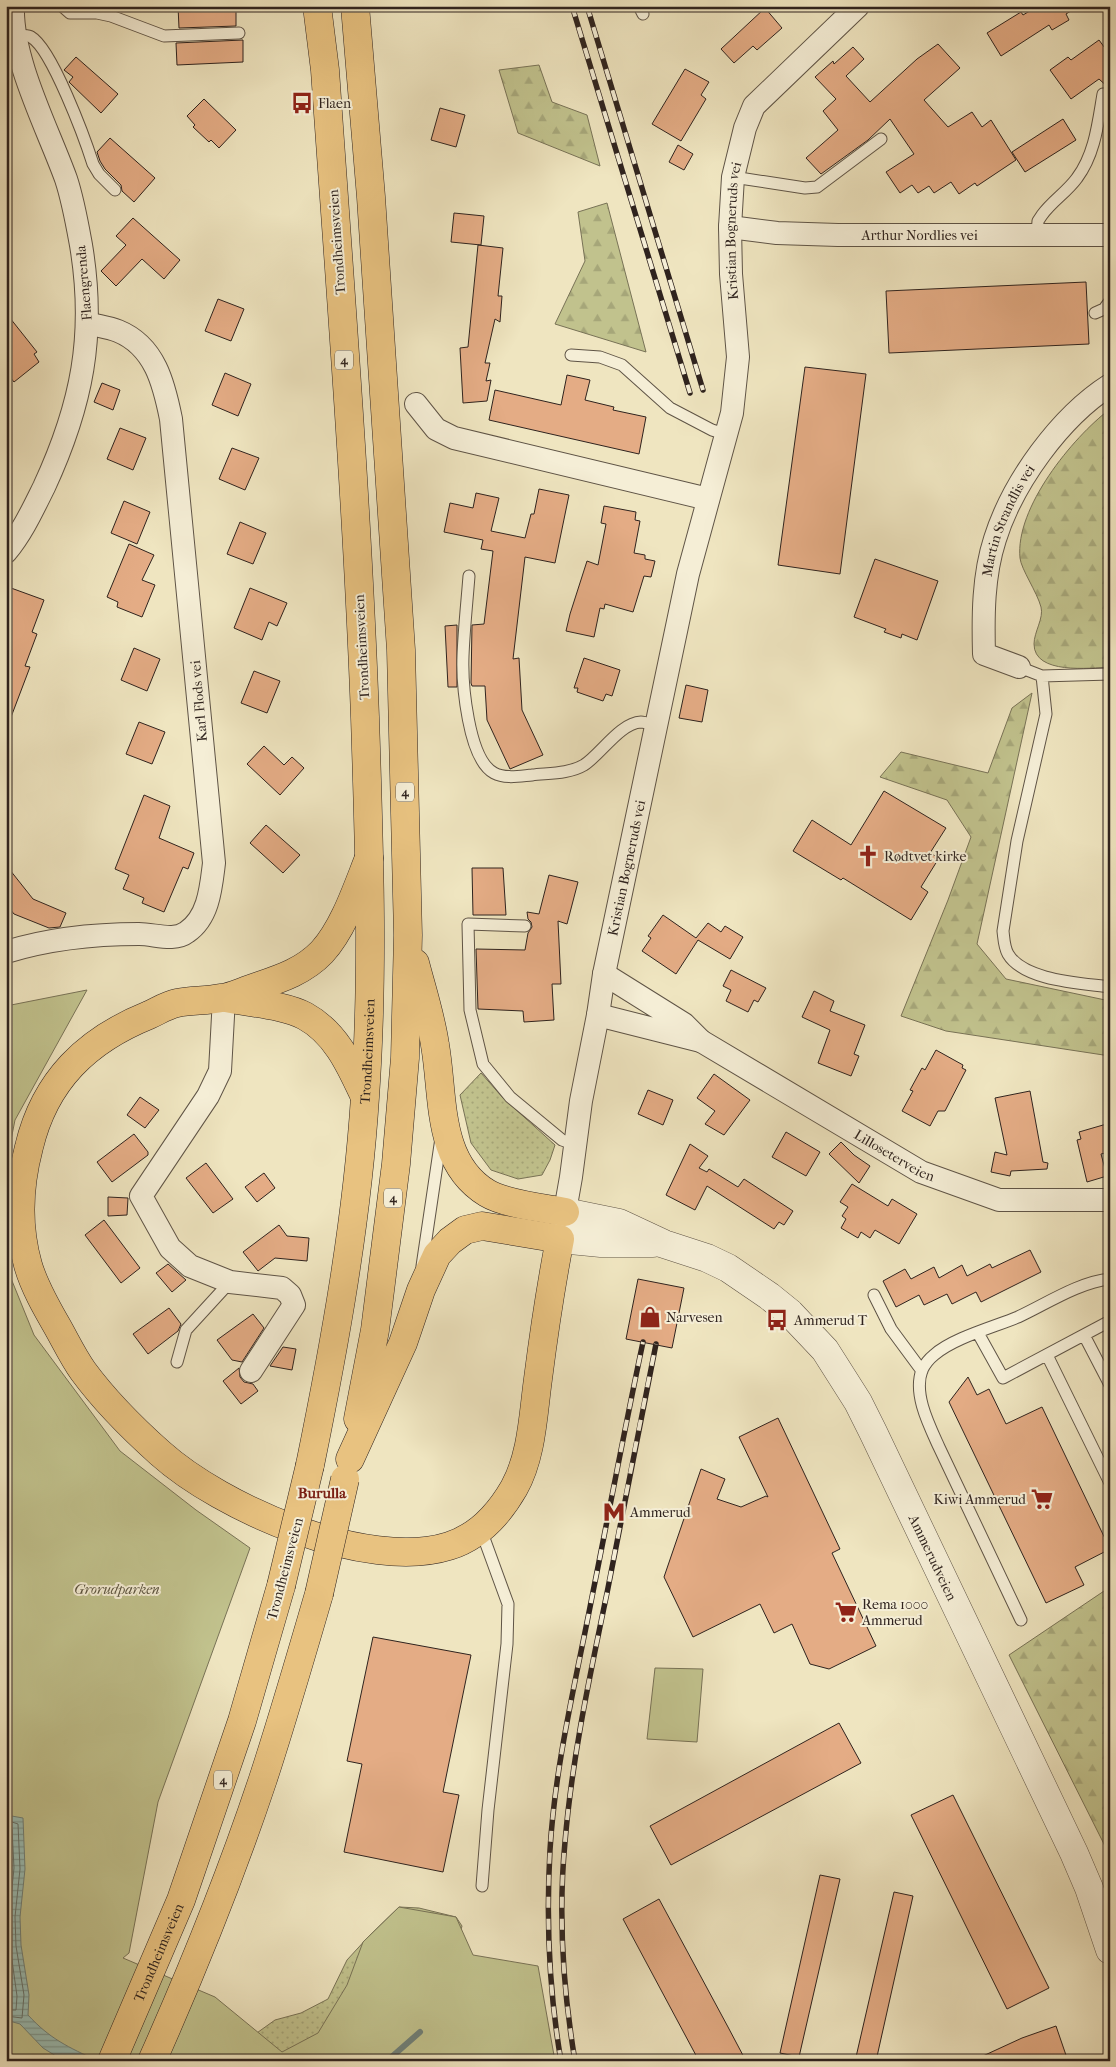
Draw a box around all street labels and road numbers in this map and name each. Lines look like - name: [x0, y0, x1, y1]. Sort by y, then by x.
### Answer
- street label: Kristian Bogneruds vei: [721, 160, 745, 301]
- street label: Trondheimsveien: [325, 189, 349, 295]
- street label: Arthur Nordlies vei: [860, 227, 978, 244]
- street label: Flaengrenda: [72, 244, 96, 321]
- road number: 4: [335, 350, 353, 370]
- street label: Martin Strandlis vei: [978, 461, 1038, 578]
- street label: Trondheimsveien: [351, 594, 373, 700]
- street label: Karl Flods vei: [187, 660, 211, 742]
- road number: 4: [396, 782, 414, 802]
- street label: Kristian Bogneruds vei: [604, 798, 649, 937]
- street label: Trondheimsveien: [356, 999, 378, 1105]
- street label: Lilloseterveien: [851, 1126, 937, 1185]
- road number: 4: [384, 1188, 402, 1208]
- street label: Ammerudveien: [905, 1511, 961, 1603]
- street label: Trondheimsveien: [263, 1516, 307, 1622]
- road number: 4: [214, 1770, 232, 1790]
- street label: Trondheimsveien: [130, 1901, 187, 2004]

